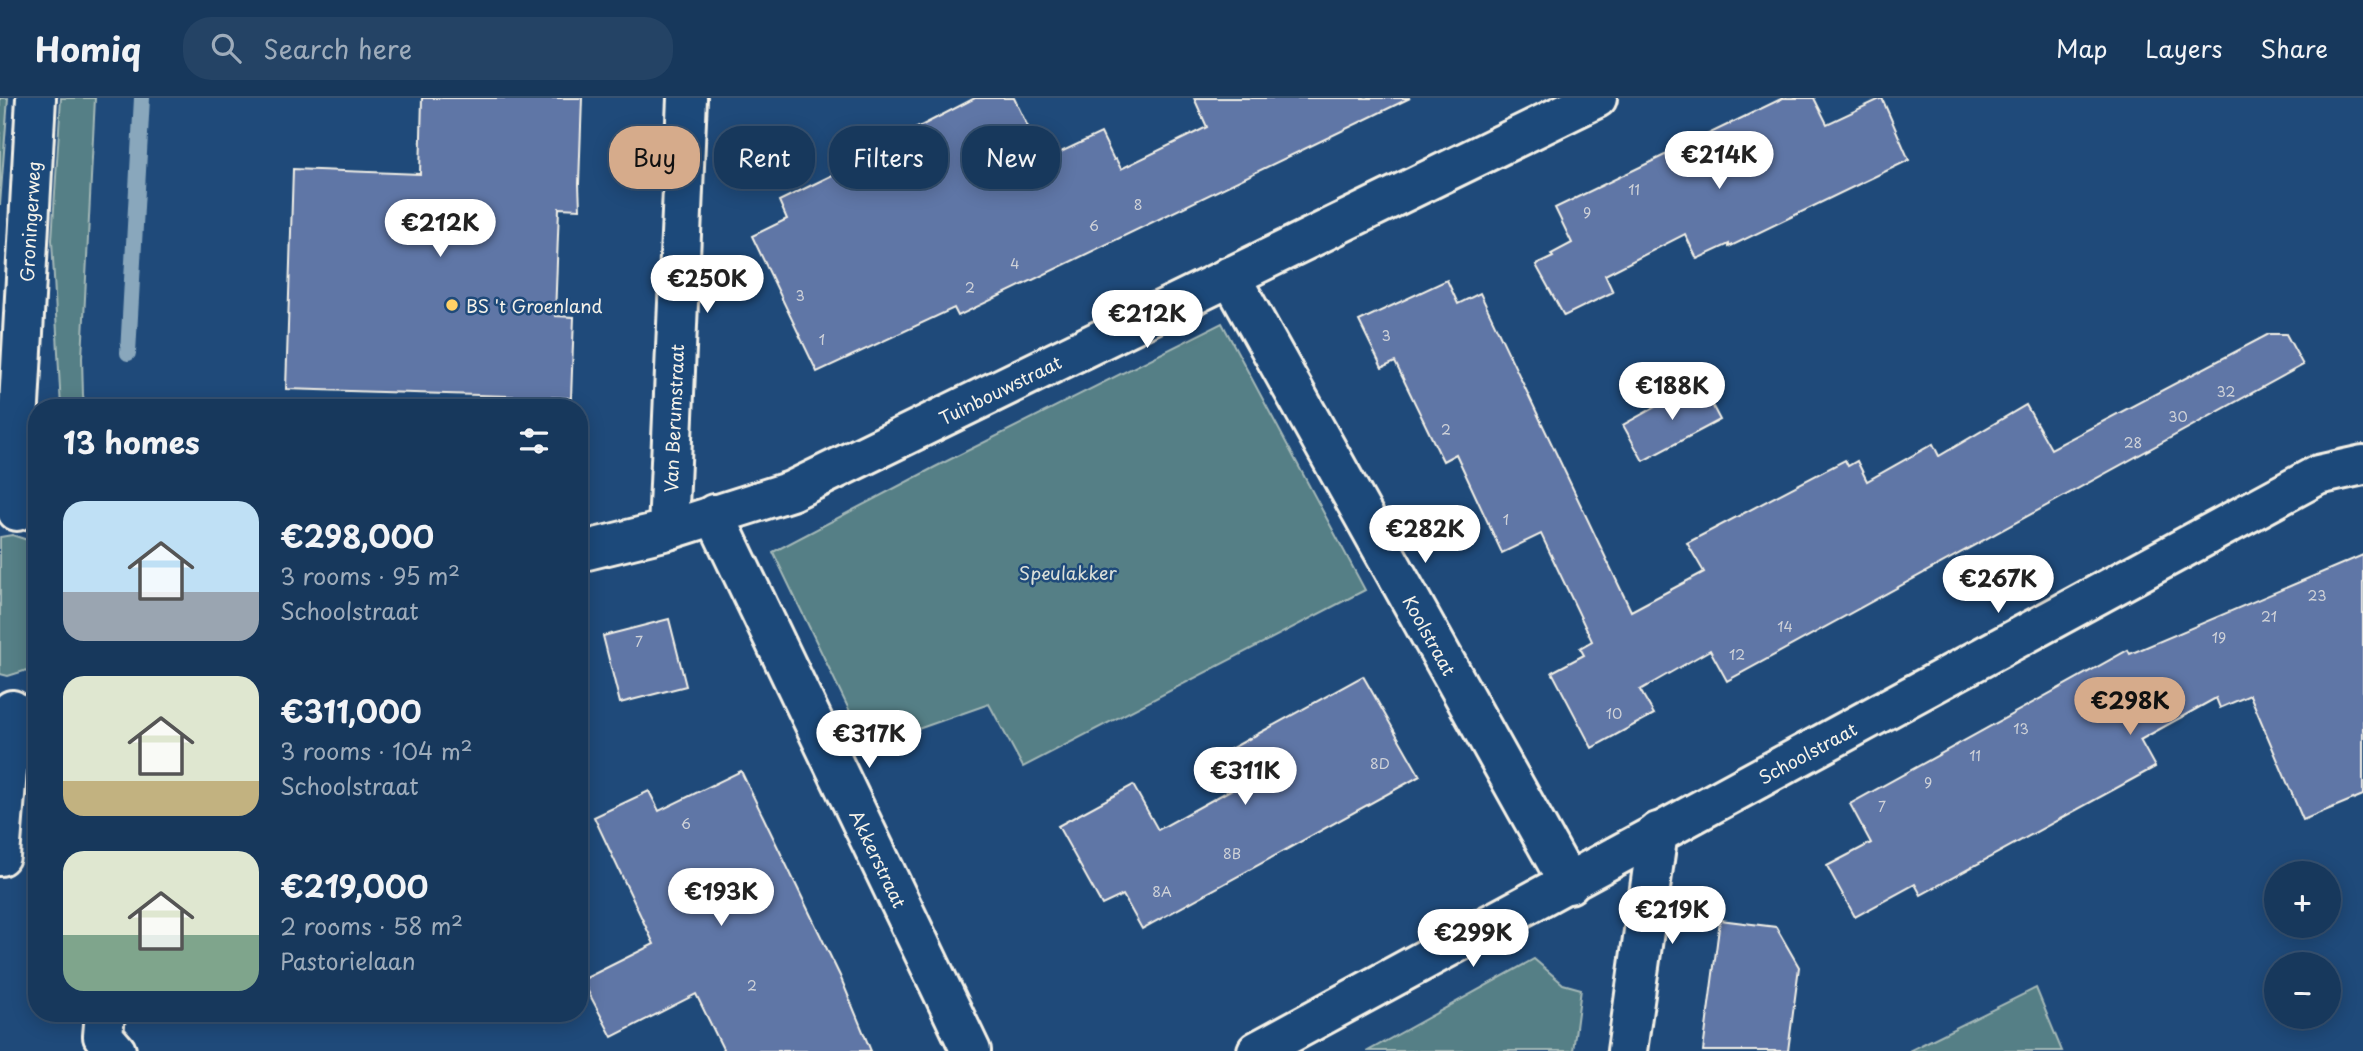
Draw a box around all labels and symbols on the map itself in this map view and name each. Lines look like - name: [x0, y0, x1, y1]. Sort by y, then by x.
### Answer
- pin: €214K: [1670, 132, 1768, 191]
- street label: Groningerweg: [12, 160, 46, 282]
- house number: 11: [1628, 179, 1640, 200]
- house number: 8: [1134, 194, 1142, 215]
- pin: €212K: [391, 200, 489, 259]
- house number: 9: [1583, 202, 1591, 223]
- house number: 6: [1089, 215, 1099, 236]
- house number: 4: [1010, 253, 1020, 274]
- pin: €250K: [658, 256, 756, 315]
- house number: 2: [965, 277, 975, 298]
- house number: 3: [795, 285, 805, 306]
- pin: €212K: [1098, 290, 1196, 350]
- place label: BS 't Groenland: [466, 292, 603, 319]
- marker: BS 't Groenland: [444, 297, 460, 313]
- house number: 3: [1381, 325, 1391, 346]
- house number: 1: [819, 329, 825, 350]
- street label: Van Berumstraat: [656, 343, 690, 493]
- street label: Tuinbouwstraat: [934, 348, 1066, 431]
- pin: €188K: [1623, 362, 1721, 422]
- house number: 32: [2217, 381, 2235, 402]
- house number: 30: [2168, 406, 2188, 427]
- house number: 2: [1441, 419, 1451, 440]
- house number: 28: [2124, 432, 2142, 453]
- pin: €282K: [1376, 505, 1474, 565]
- house number: 1: [1503, 509, 1509, 530]
- pin: €267K: [1949, 556, 2047, 615]
- park label: Speulakker: [1019, 559, 1118, 586]
- house number: 23: [2308, 585, 2326, 606]
- street label: Koolstraat: [1397, 590, 1463, 680]
- house number: 21: [2261, 606, 2277, 627]
- house number: 14: [1777, 616, 1793, 637]
- house number: 19: [2212, 627, 2226, 648]
- house number: 7: [635, 631, 643, 652]
- house number: 12: [1729, 644, 1745, 665]
- pin: €298K: [2081, 678, 2179, 737]
- house number: 10: [1606, 703, 1622, 724]
- pin: €317K: [820, 710, 918, 770]
- street label: Schoolstraat: [1753, 715, 1861, 790]
- house number: 13: [2013, 718, 2029, 739]
- house number: 11: [1969, 745, 1981, 766]
- pin: €311K: [1196, 748, 1294, 807]
- house number: 8D: [1370, 753, 1390, 774]
- house number: 9: [1924, 772, 1932, 793]
- house number: 7: [1878, 796, 1886, 817]
- street label: Akkerstraat: [844, 805, 914, 912]
- house number: 6: [681, 813, 691, 834]
- house number: 8B: [1223, 843, 1241, 864]
- pin: €193K: [672, 868, 770, 928]
- house number: 8A: [1152, 881, 1172, 902]
- pin: €219K: [1623, 886, 1721, 946]
- pin: €299K: [1424, 910, 1522, 969]
- house number: 2: [747, 975, 757, 996]

